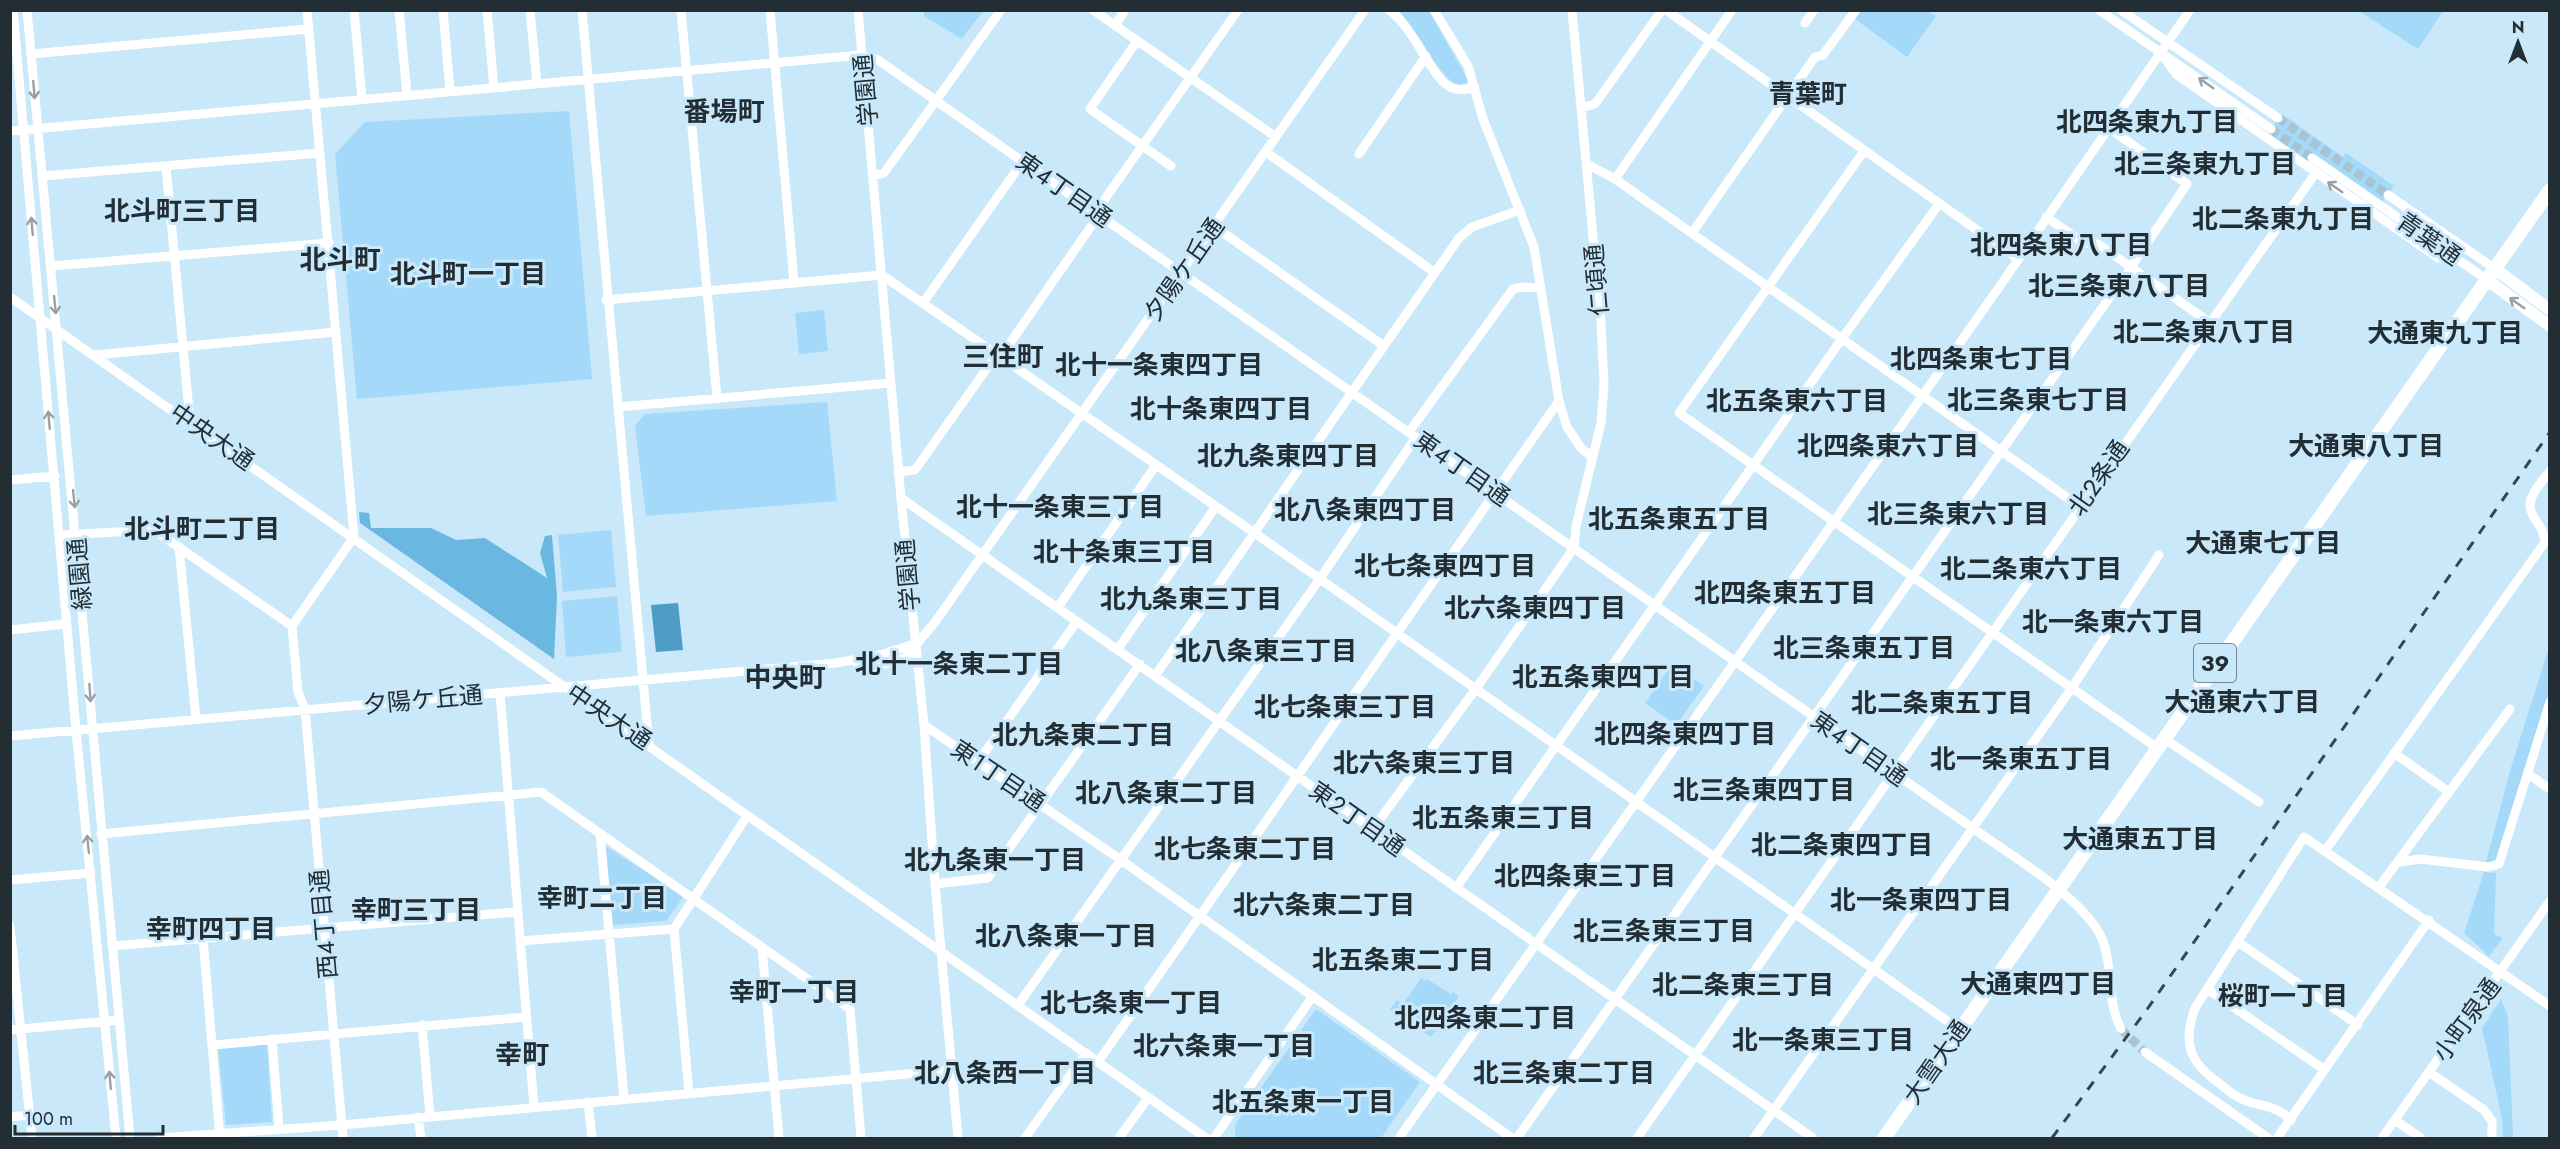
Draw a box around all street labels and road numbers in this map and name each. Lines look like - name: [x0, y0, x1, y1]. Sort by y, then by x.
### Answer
- street label: 学園通: [845, 53, 886, 127]
- street label: 東4丁目通: [1009, 144, 1119, 235]
- street label: 青葉通: [2390, 204, 2469, 274]
- street label: 夕陽ケ丘通: [1135, 211, 1232, 329]
- street label: 仁頃通: [1576, 243, 1617, 317]
- street label: 中央大通: [163, 395, 262, 478]
- street label: 東4丁目通: [1407, 423, 1517, 514]
- street label: 北2条通: [2060, 433, 2137, 523]
- street label: 緑園通: [59, 537, 100, 611]
- street label: 学園通: [887, 538, 928, 612]
- road number: 39: [2194, 644, 2236, 682]
- street label: 中央大通: [560, 675, 659, 758]
- street label: 夕陽ケ丘通: [362, 677, 484, 722]
- street label: 東4丁目通: [1804, 703, 1914, 794]
- street label: 東1丁目通: [944, 731, 1052, 820]
- street label: 東2丁目通: [1302, 773, 1412, 864]
- street label: 西4丁目通: [301, 868, 346, 980]
- street label: 小町泉通: [2424, 971, 2509, 1069]
- street label: 大雪大通: [1895, 1012, 1978, 1111]

